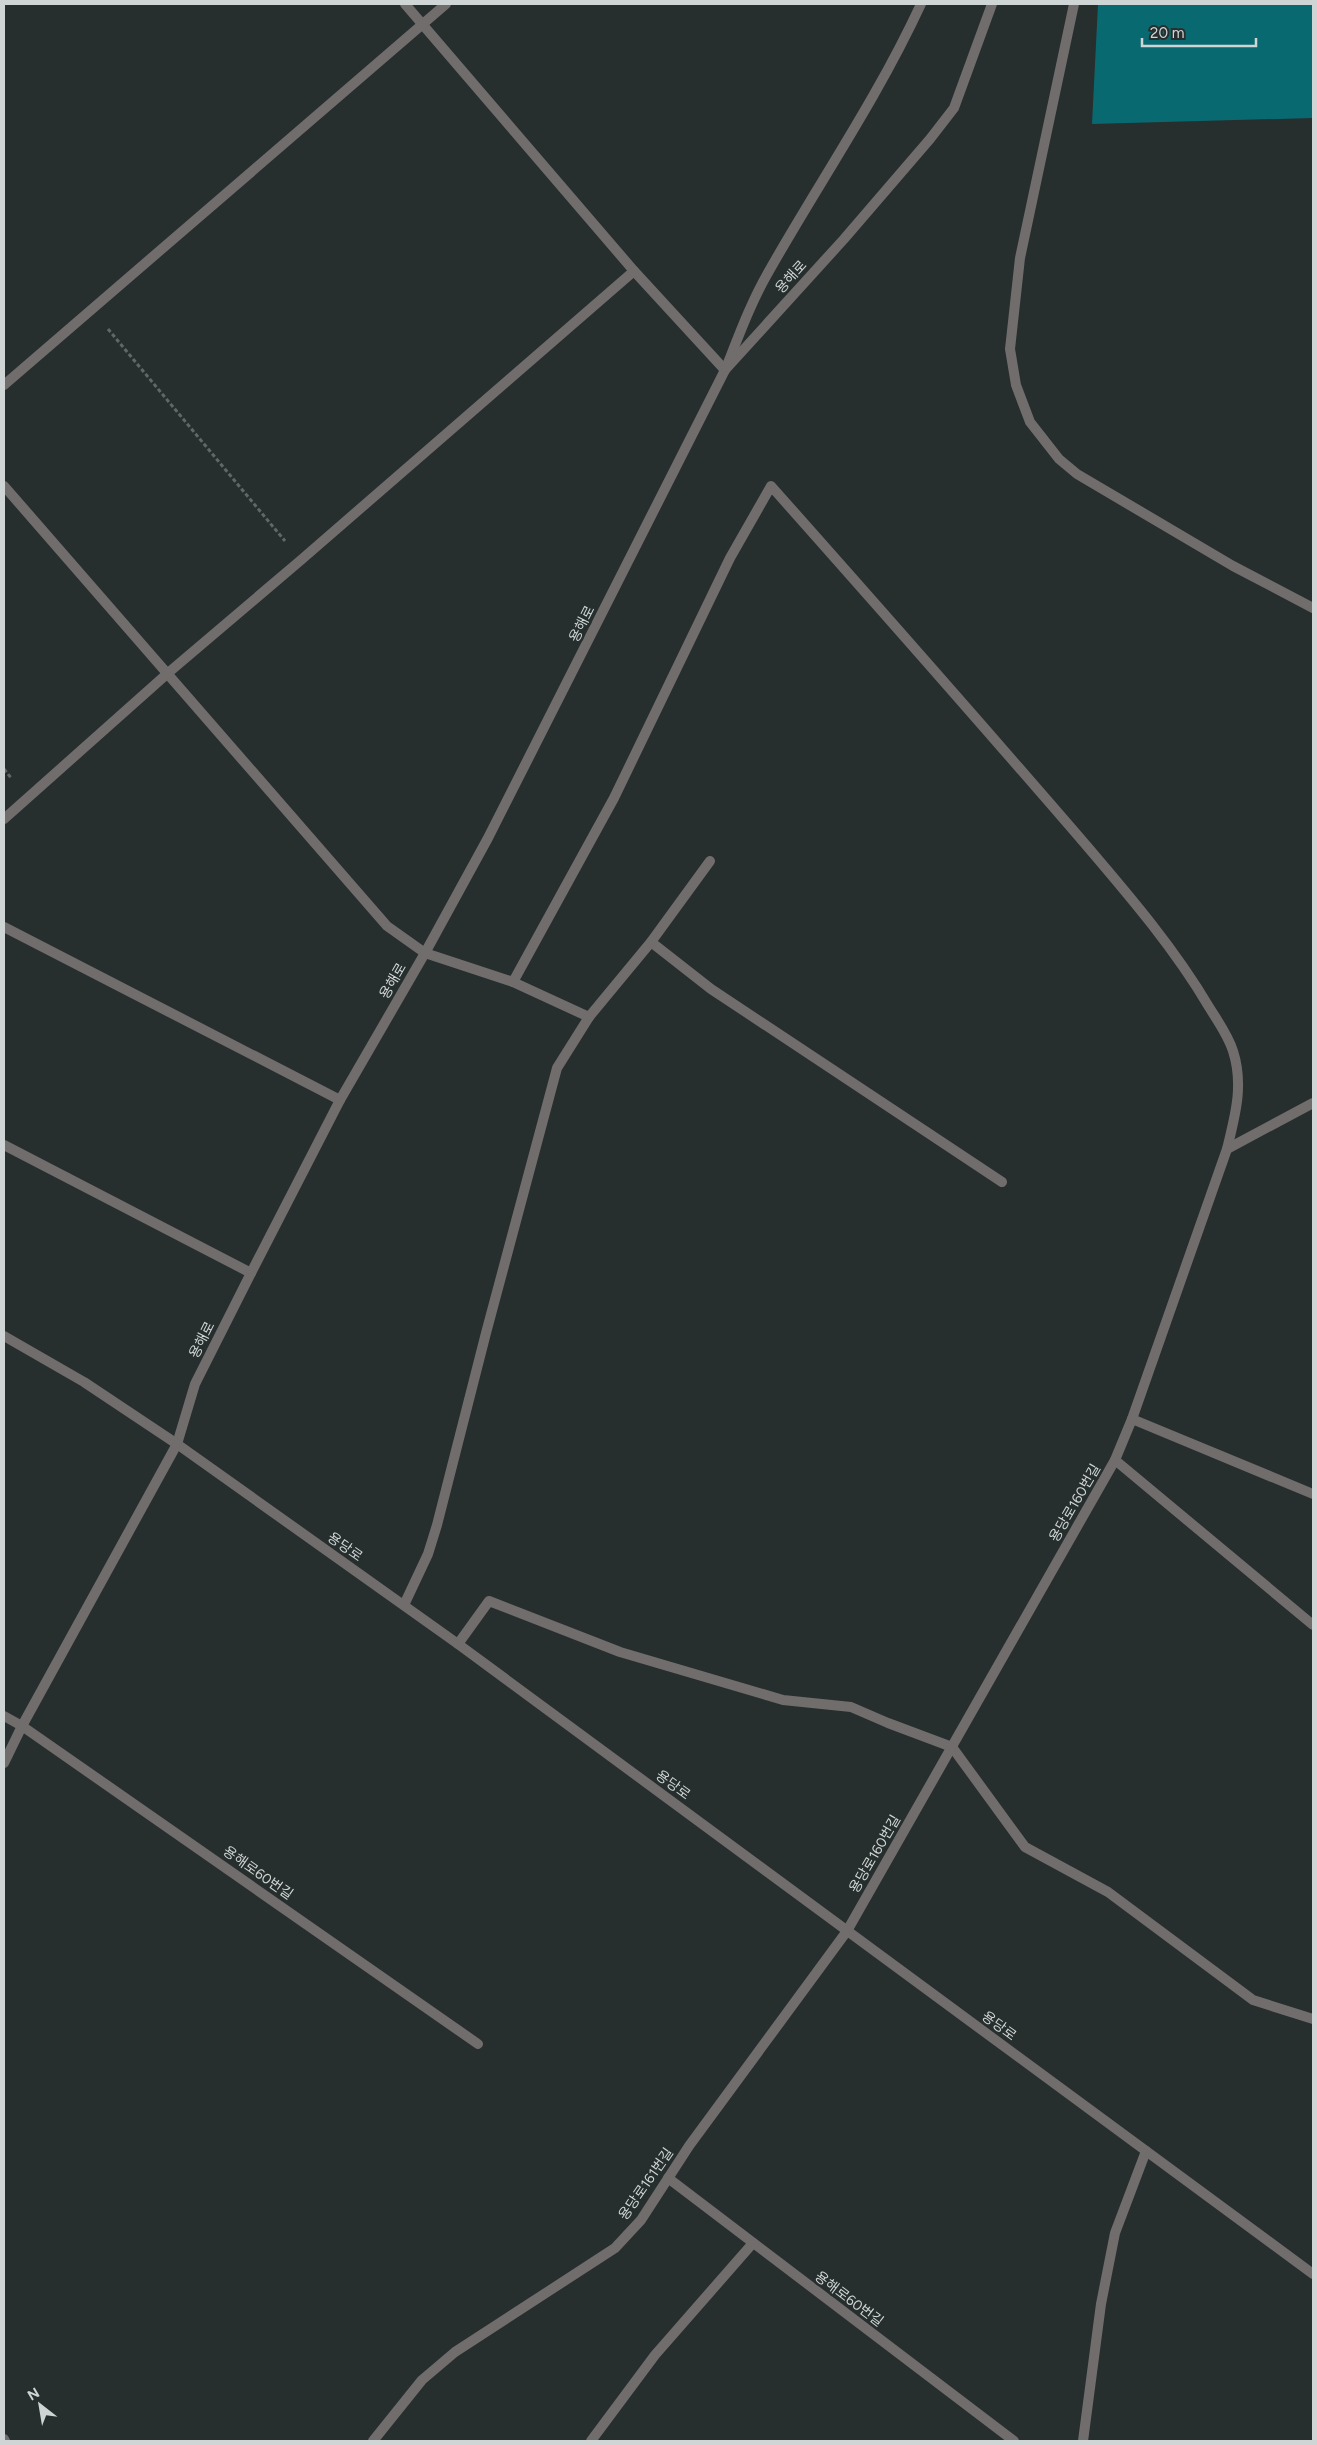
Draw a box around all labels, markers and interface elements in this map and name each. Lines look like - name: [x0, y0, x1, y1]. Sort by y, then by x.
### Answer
- scale bar: [1142, 15, 1256, 47]
- text: 20 m: [1150, 24, 1184, 42]
- street label: 용해로: [772, 257, 810, 297]
- street label: 용해로: [566, 603, 598, 645]
- street label: 용해로: [376, 960, 410, 1002]
- street label: 용해로: [186, 1319, 218, 1361]
- street label: 용당로160번길: [1046, 1461, 1104, 1545]
- street label: 용당로: [324, 1529, 366, 1565]
- street label: 용당로: [652, 1767, 694, 1803]
- street label: 용당로160번길: [846, 1812, 904, 1896]
- street label: 용해로60번길: [220, 1843, 296, 1903]
- street label: 용당로: [978, 2008, 1020, 2044]
- street label: 용당로161번길: [615, 2145, 677, 2223]
- street label: 용해로60번길: [811, 2268, 887, 2330]
- north arrow: [15, 2380, 65, 2430]
- text: N: [25, 2384, 43, 2404]

